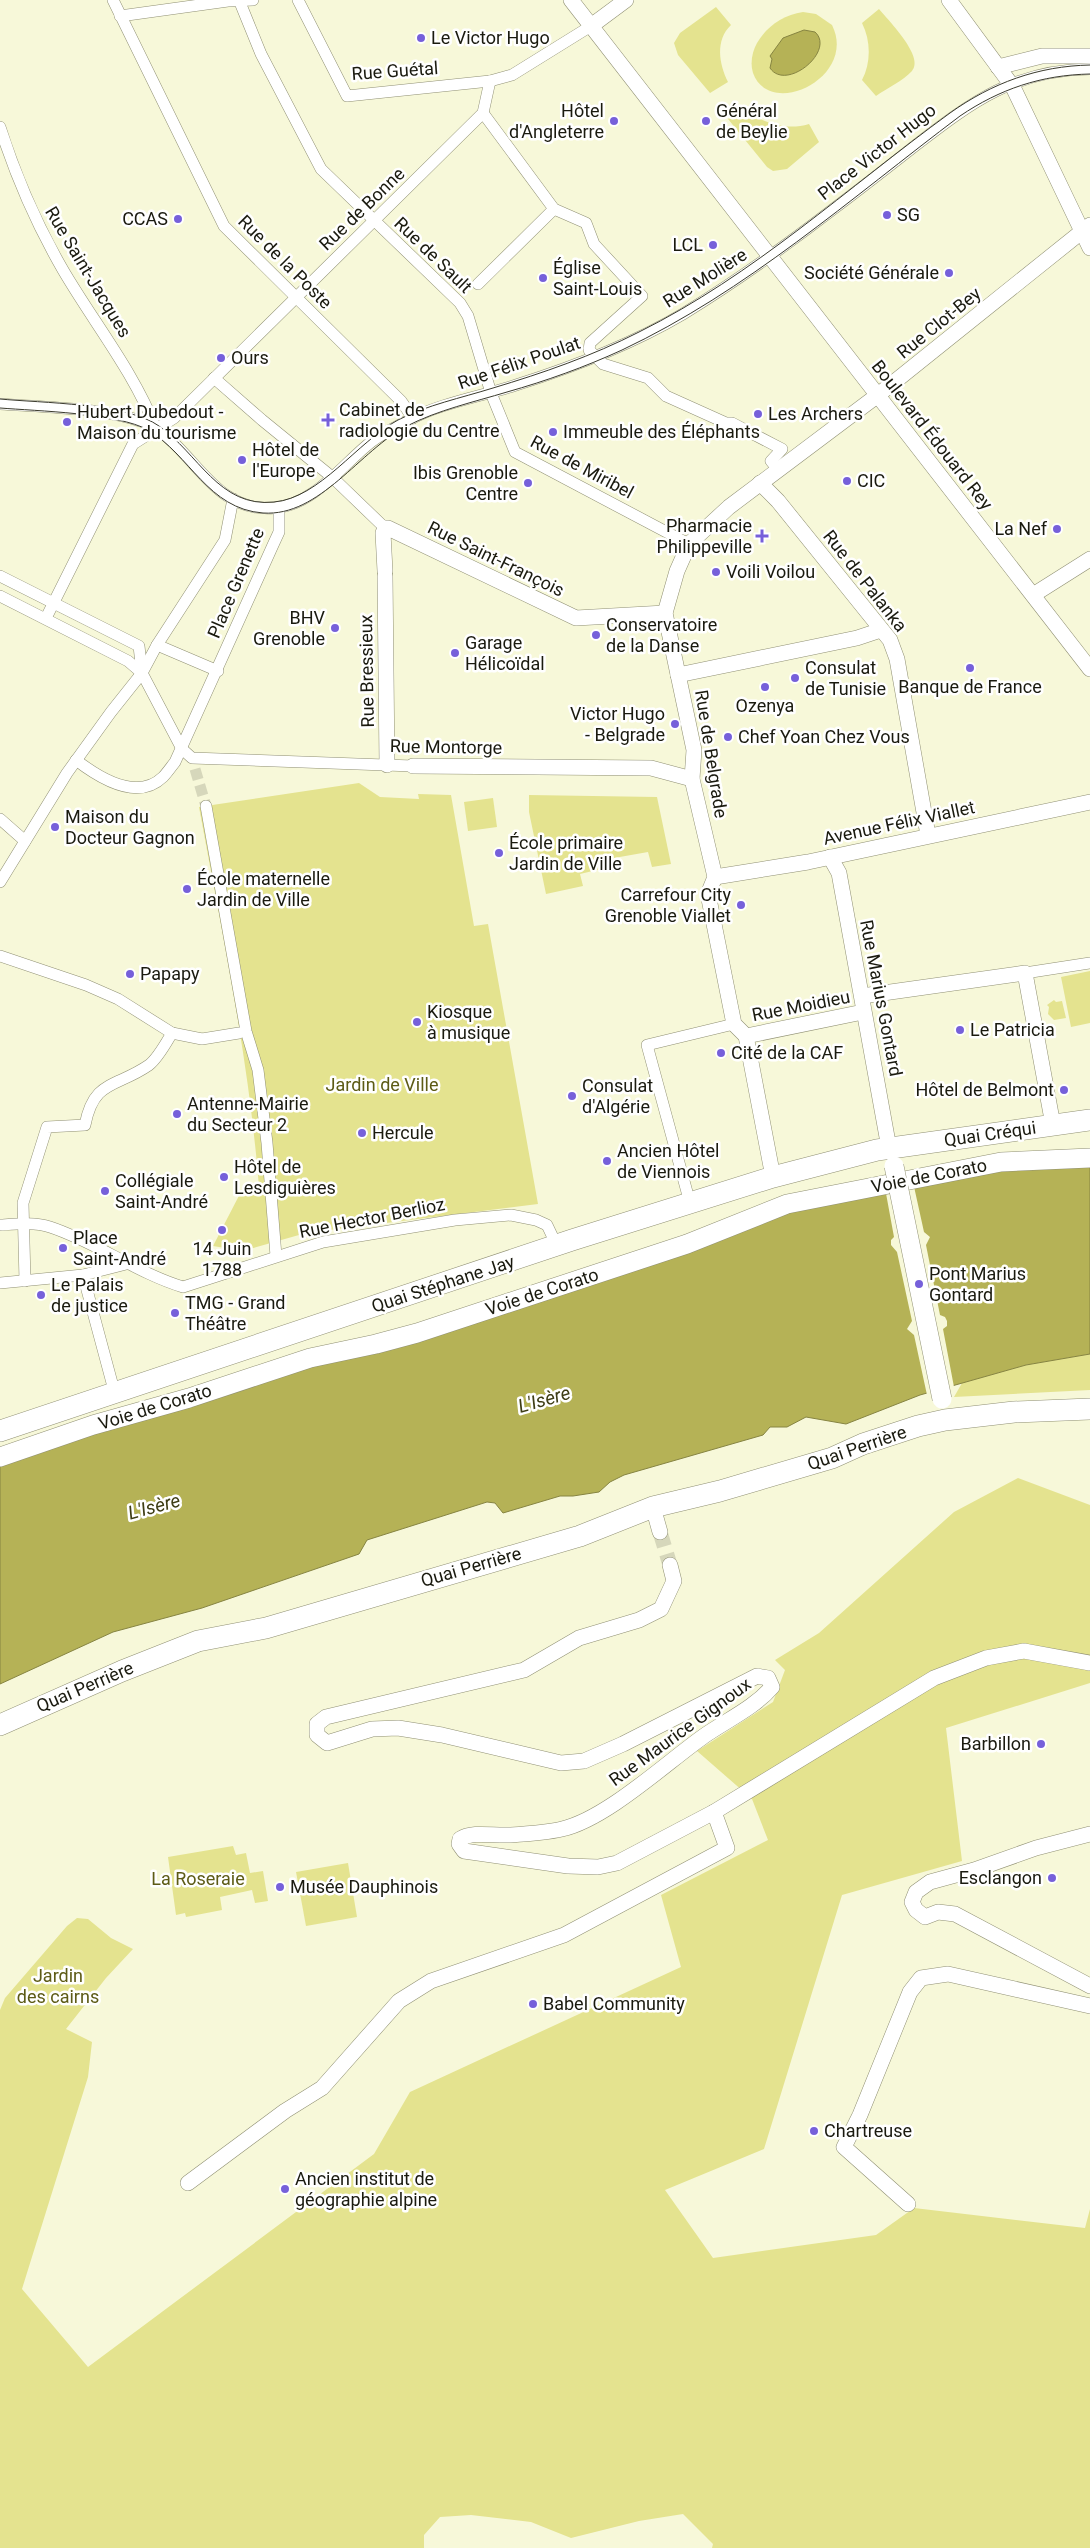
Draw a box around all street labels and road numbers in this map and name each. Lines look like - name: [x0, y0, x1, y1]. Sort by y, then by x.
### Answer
- street label: Rue Guétal: [351, 57, 439, 84]
- street label: Place Victor Hugo: [814, 99, 940, 204]
- street label: Rue de Bonne: [315, 163, 409, 254]
- street label: Rue Saint-Jacques: [41, 203, 136, 341]
- street label: Rue de la Poste: [234, 210, 337, 313]
- street label: Rue de Sault: [390, 212, 477, 297]
- street label: Rue Molière: [659, 244, 750, 312]
- street label: Rue Clot-Bey: [893, 282, 985, 363]
- street label: Rue Félix Poulat: [455, 332, 583, 393]
- street label: Boulevard Édouard Rey: [868, 356, 998, 514]
- street label: Rue de Miribel: [527, 431, 637, 503]
- street label: Rue Saint-François: [425, 516, 568, 601]
- street label: Place Grenette: [203, 525, 268, 641]
- street label: Rue de Palanka: [819, 526, 912, 636]
- street label: Rue Bressieux: [355, 614, 378, 728]
- street label: Rue de Belgrade: [691, 688, 732, 820]
- street label: Rue Montorge: [390, 735, 502, 758]
- street label: Avenue Félix Viallet: [821, 796, 977, 849]
- street label: Rue Marius Gontard: [856, 918, 907, 1078]
- street label: Rue Moidieu: [750, 986, 852, 1025]
- street label: Quai Créqui: [943, 1117, 1037, 1150]
- street label: Voie de Corato: [869, 1154, 989, 1197]
- street label: Rue Hector Berlioz: [297, 1193, 447, 1242]
- street label: Quai Stéphane Jay: [369, 1250, 517, 1317]
- street label: Voie de Corato: [483, 1263, 601, 1320]
- street label: Voie de Corato: [96, 1379, 214, 1434]
- street label: Quai Perrière: [805, 1421, 909, 1474]
- street label: Quai Perrière: [418, 1542, 523, 1591]
- street label: Quai Perrière: [33, 1657, 136, 1716]
- street label: Rue Maurice Gignoux: [605, 1673, 755, 1790]

